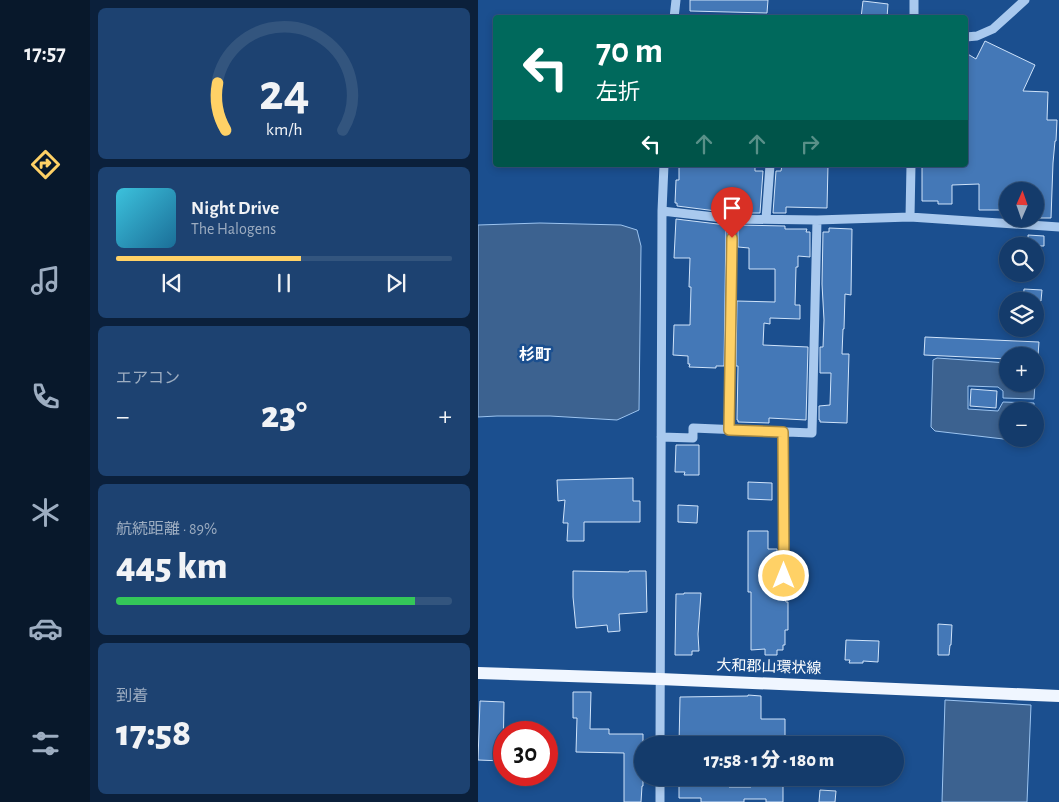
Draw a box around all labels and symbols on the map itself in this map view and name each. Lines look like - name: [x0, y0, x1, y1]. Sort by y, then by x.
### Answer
- north arrow: [999, 182, 1044, 228]
- pin: [711, 187, 753, 238]
- district label: 杉町: [519, 346, 551, 363]
- position arrow: [757, 549, 809, 601]
- street label: 大和郡山環状線: [716, 656, 822, 676]
- speed limit sign: 30: [493, 721, 558, 786]

